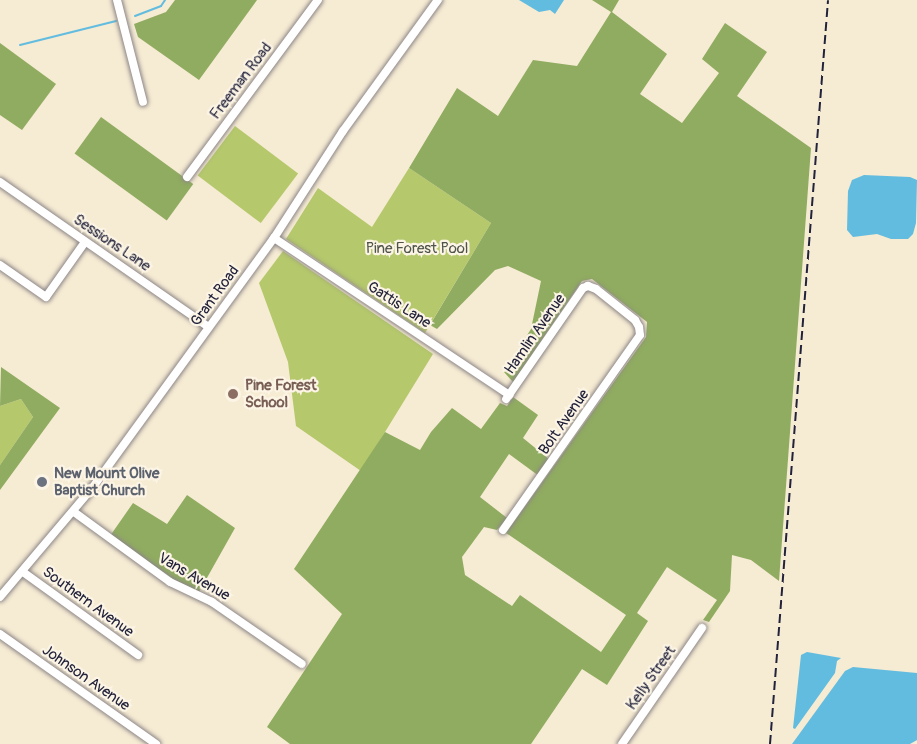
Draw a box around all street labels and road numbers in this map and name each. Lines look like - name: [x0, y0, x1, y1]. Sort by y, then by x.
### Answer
- street label: Freeman Road: [206, 39, 276, 123]
- street label: Sessions Lane: [70, 211, 154, 275]
- street label: Grant Road: [187, 262, 243, 330]
- street label: Gattis Lane: [364, 278, 434, 332]
- street label: Hamlin Avenue: [501, 290, 569, 378]
- street label: Bolt Avenue: [535, 386, 593, 458]
- street label: Vans Avenue: [155, 549, 233, 605]
- street label: Southern Avenue: [39, 563, 137, 641]
- street label: Johnson Avenue: [39, 641, 133, 715]
- street label: Kelly Street: [622, 643, 680, 713]

